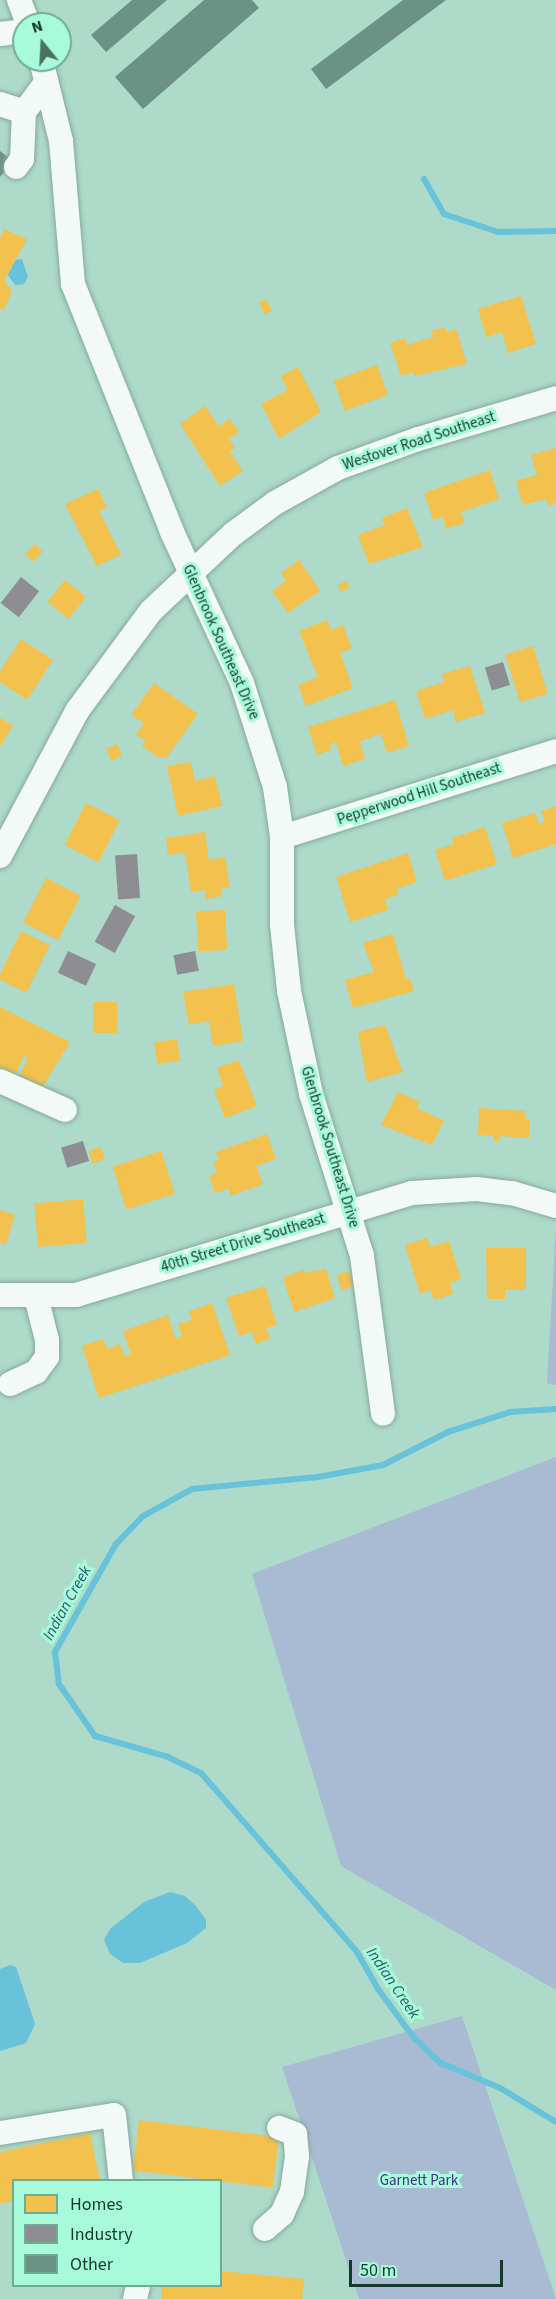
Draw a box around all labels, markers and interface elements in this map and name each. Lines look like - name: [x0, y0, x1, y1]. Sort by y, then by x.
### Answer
- north arrow: [12, 12, 72, 72]
- text: N: [29, 15, 46, 39]
- street label: Westover Road Southeast: [340, 408, 498, 474]
- street label: Glenbrook Southeast Drive: [179, 562, 263, 722]
- street label: Pepperwood Hill Southeast: [335, 759, 503, 829]
- street label: Glenbrook Southeast Drive: [297, 1064, 363, 1230]
- street label: 40th Street Drive Southeast: [159, 1209, 327, 1277]
- water label: Indian Creek: [39, 1562, 95, 1644]
- water label: Indian Creek: [362, 1944, 424, 2022]
- park label: Garnett Park: [380, 2172, 458, 2190]
- legend: [12, 2179, 222, 2287]
- text: Homes: [70, 2192, 123, 2217]
- text: Industry: [70, 2222, 133, 2247]
- scale bar: [352, 2248, 506, 2286]
- text: Other: [70, 2252, 113, 2277]
- text: 50 m: [360, 2258, 396, 2283]

